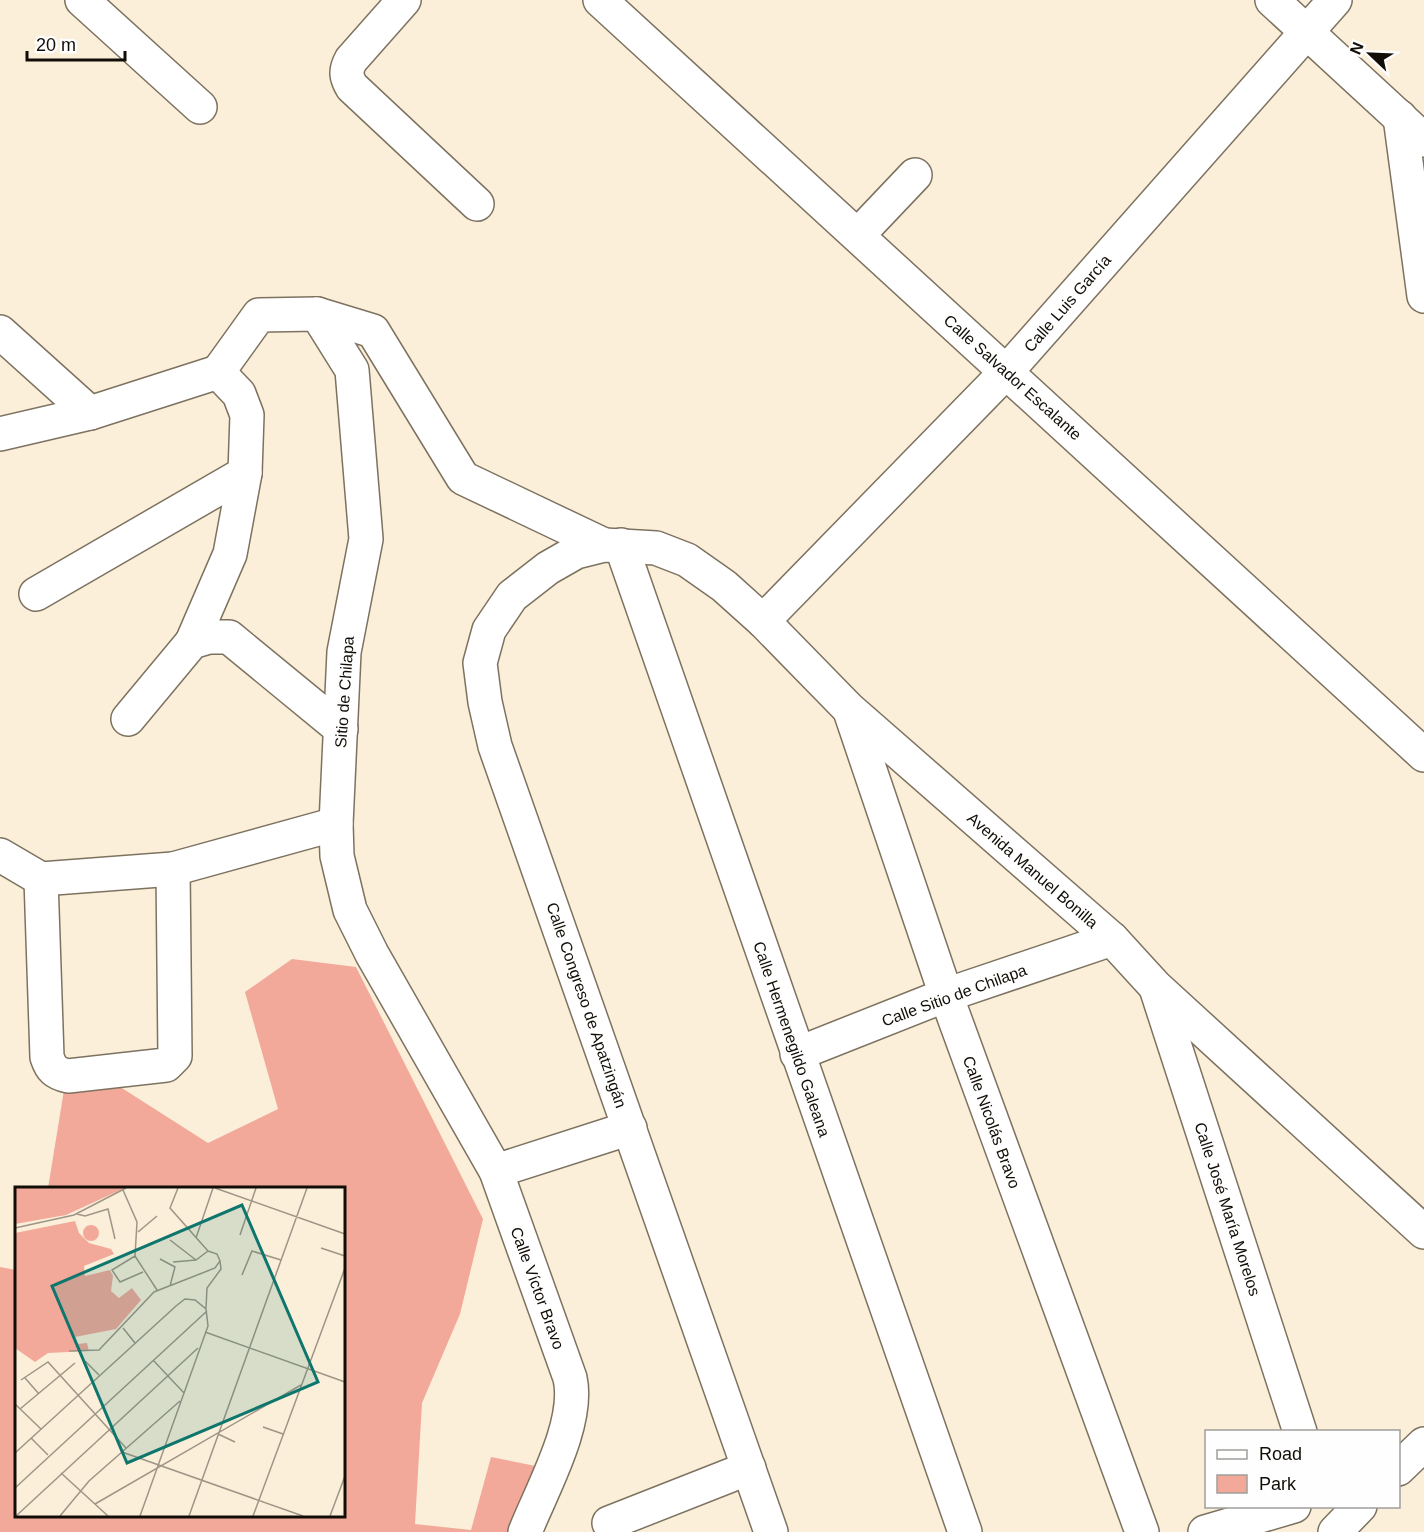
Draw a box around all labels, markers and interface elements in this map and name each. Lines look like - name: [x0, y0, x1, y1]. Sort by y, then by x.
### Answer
- scale bar: [27, 24, 124, 62]
- north arrow: [1340, 24, 1400, 84]
- text: 20 m: [36, 35, 76, 55]
- text: N: [1347, 40, 1367, 57]
- street label: Calle Luis García: [1021, 251, 1114, 355]
- street label: Calle Salvador Escalante: [941, 311, 1085, 444]
- street label: Sitio de Chilapa: [332, 635, 357, 749]
- street label: Avenida Manuel Bonilla: [964, 809, 1101, 932]
- street label: Calle Congreso de Apatzingán: [543, 900, 630, 1110]
- street label: Calle Hermenegildo Galeana: [750, 939, 833, 1139]
- street label: Calle Sitio de Chilapa: [879, 961, 1029, 1030]
- street label: Calle Nicolás Bravo: [960, 1054, 1023, 1191]
- street label: Calle José María Morelos: [1191, 1120, 1264, 1298]
- inset map: [15, 1187, 345, 1517]
- street label: Calle Víctor Bravo: [507, 1225, 568, 1352]
- legend: [1205, 1430, 1400, 1508]
- text: Road: [1259, 1444, 1302, 1464]
- text: Park: [1259, 1474, 1297, 1494]

